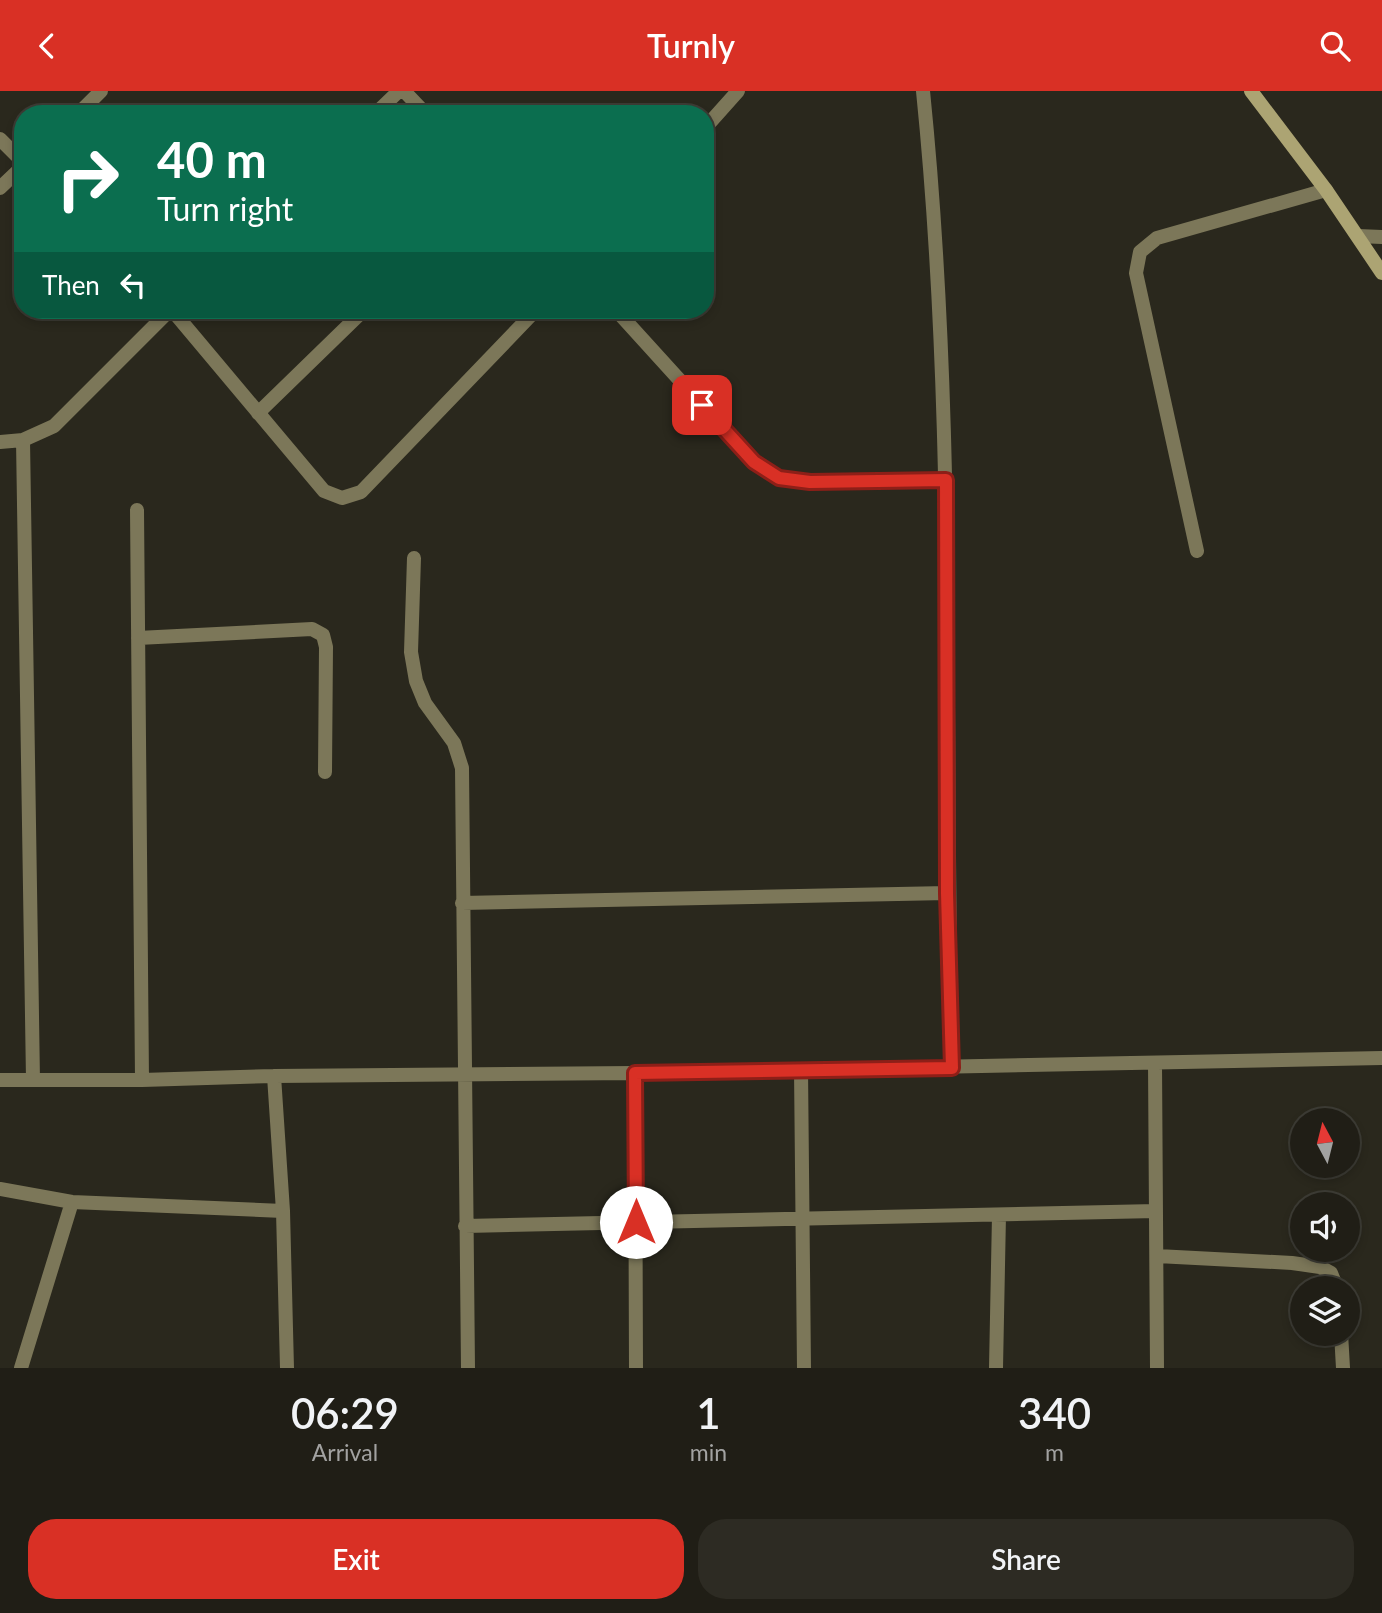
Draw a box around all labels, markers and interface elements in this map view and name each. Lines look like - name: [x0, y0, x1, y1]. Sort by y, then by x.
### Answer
- text: Turnly: [647, 26, 735, 65]
- icon: back: [28, 27, 66, 65]
- icon: search: [1316, 27, 1354, 65]
- text: 40 m: [157, 130, 267, 188]
- icon: right: [42, 133, 133, 224]
- text: Turn right: [157, 189, 293, 228]
- icon: left: [114, 266, 152, 304]
- text: Then: [42, 269, 100, 301]
- pin: [672, 375, 732, 435]
- icon: arrive: [683, 386, 721, 424]
- north arrow: [1290, 1108, 1360, 1178]
- map controls: [1290, 1108, 1360, 1346]
- position arrow: [599, 1185, 673, 1259]
- button: sound: [1290, 1192, 1360, 1262]
- button: layers: [1290, 1276, 1360, 1346]
- text: 06:29: [291, 1388, 399, 1438]
- text: 1: [696, 1388, 721, 1438]
- text: 340: [1018, 1388, 1091, 1438]
- text: Arrival: [312, 1438, 378, 1466]
- text: min: [690, 1438, 727, 1466]
- text: m: [1045, 1438, 1064, 1466]
- button: Exit: [28, 1519, 684, 1599]
- button: Share: [698, 1519, 1354, 1599]

